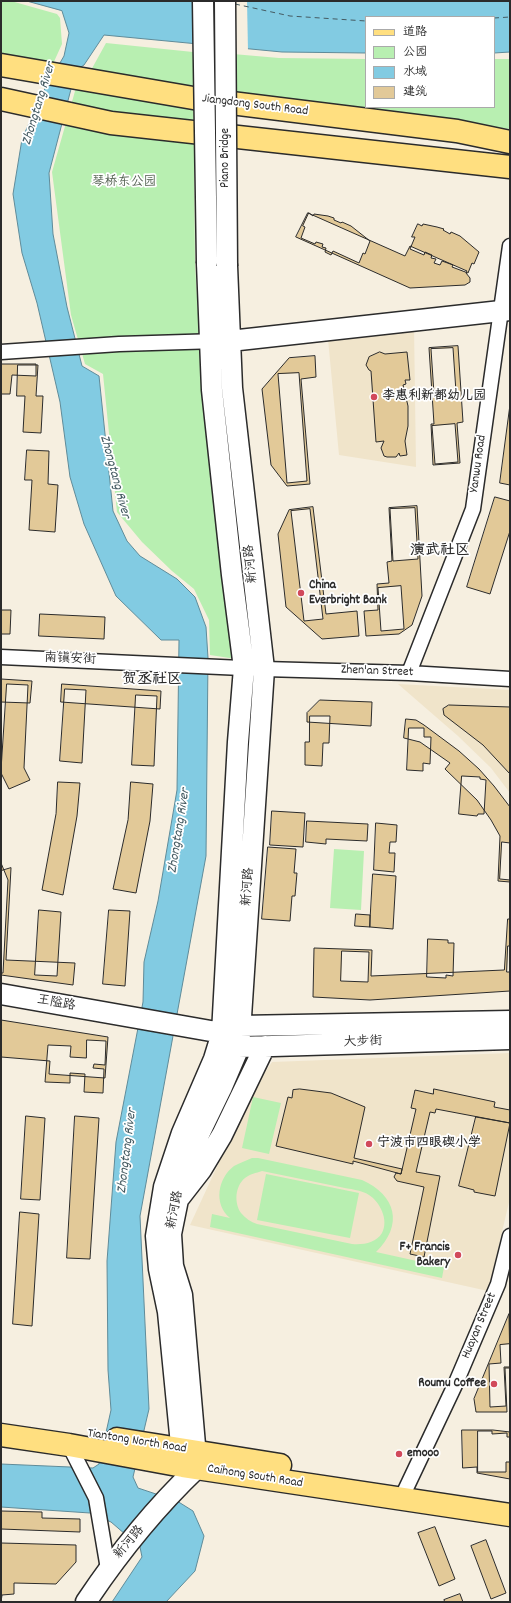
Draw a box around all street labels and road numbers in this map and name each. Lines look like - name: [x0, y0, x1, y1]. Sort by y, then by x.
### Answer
- street label: Jiangdong South Road: [201, 92, 309, 120]
- street label: Piano Bridge: [218, 128, 234, 188]
- street label: Yanwu Road: [467, 434, 491, 494]
- street label: 新河路: [242, 544, 262, 584]
- street label: 南镇安街: [44, 651, 96, 669]
- street label: Zhen'an Street: [340, 663, 414, 681]
- street label: 新河路: [240, 867, 258, 907]
- street label: 王隘路: [35, 993, 77, 1015]
- street label: 大步街: [343, 1035, 383, 1051]
- street label: 新河路: [165, 1189, 187, 1231]
- street label: Huayan Street: [459, 1291, 501, 1361]
- street label: Tiantong North Road: [86, 1426, 188, 1458]
- street label: Caihong South Road: [206, 1462, 304, 1492]
- street label: 新河路: [111, 1523, 149, 1563]

